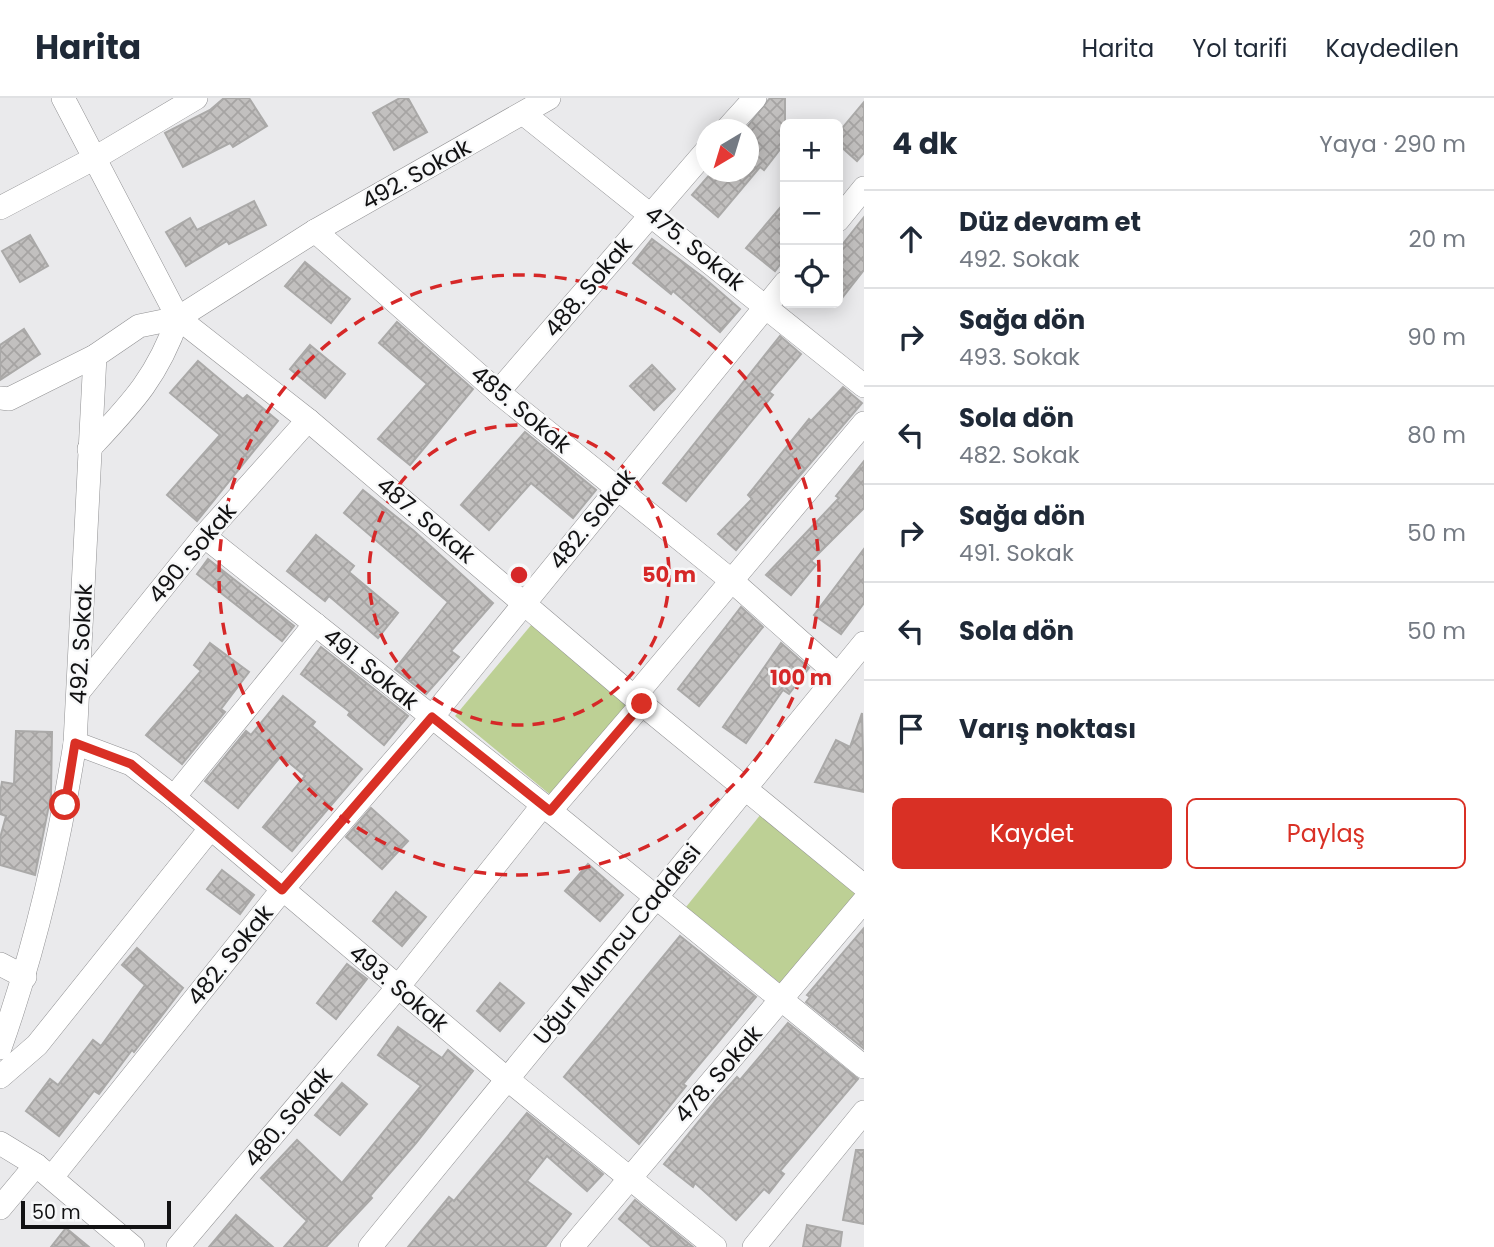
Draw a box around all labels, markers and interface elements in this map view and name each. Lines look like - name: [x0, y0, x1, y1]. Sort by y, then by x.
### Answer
- text: Harita: [35, 24, 141, 71]
- text: Harita: [1082, 32, 1154, 65]
- text: Yol tarifi: [1192, 32, 1288, 65]
- text: Kaydedilen: [1326, 32, 1459, 65]
- north arrow: [696, 119, 759, 182]
- map controls: [780, 119, 843, 308]
- button: +: [780, 119, 843, 182]
- text: 4 dk: [892, 122, 958, 165]
- text: Yaya · 290 m: [1319, 128, 1466, 160]
- street label: 492. Sokak: [355, 131, 477, 217]
- button: −: [780, 182, 843, 245]
- street label: 475. Sokak: [638, 198, 752, 298]
- text: Düz devam et: [959, 204, 1141, 240]
- icon: ahead: [892, 220, 930, 258]
- text: 20 m: [1408, 223, 1466, 255]
- street label: 488. Sokak: [537, 230, 640, 344]
- text: 492. Sokak: [959, 243, 1080, 275]
- button: locate: [780, 245, 843, 308]
- text: Sağa dön: [959, 302, 1085, 338]
- icon: right: [892, 318, 930, 356]
- text: 90 m: [1407, 321, 1466, 353]
- text: 493. Sokak: [959, 341, 1080, 373]
- street label: 485. Sokak: [464, 358, 578, 461]
- text: Sola dön: [959, 400, 1074, 436]
- icon: left: [892, 416, 930, 454]
- text: 80 m: [1407, 419, 1466, 451]
- text: 482. Sokak: [959, 439, 1080, 471]
- street label: 482. Sokak: [542, 462, 642, 576]
- street label: 487. Sokak: [370, 469, 482, 571]
- street label: 490. Sokak: [141, 496, 244, 610]
- text: Sağa dön: [959, 498, 1085, 534]
- icon: right: [892, 514, 930, 552]
- text: 50 m: [1407, 517, 1466, 549]
- text: 491. Sokak: [959, 537, 1074, 569]
- text: 50 m: [642, 560, 696, 589]
- centre of rings: [507, 563, 531, 587]
- street label: 492. Sokak: [62, 583, 100, 705]
- icon: left: [892, 612, 930, 650]
- text: Sola dön: [959, 613, 1074, 649]
- text: 50 m: [1407, 615, 1466, 647]
- street label: 491. Sokak: [316, 620, 426, 718]
- text: 100 m: [770, 663, 832, 692]
- route end: [626, 688, 657, 719]
- icon: arrive: [892, 710, 930, 748]
- text: Varış noktası: [959, 711, 1136, 747]
- route start: [49, 789, 80, 820]
- button: Kaydet: [892, 798, 1172, 869]
- button: Paylaş: [1186, 798, 1466, 869]
- street label: Uğur Mumcu Caddesi: [526, 837, 708, 1051]
- street label: 482. Sokak: [180, 898, 280, 1012]
- street label: 493. Sokak: [342, 937, 456, 1039]
- street label: 478. Sokak: [667, 1018, 770, 1130]
- street label: 480. Sokak: [237, 1060, 340, 1174]
- scale bar: [21, 1198, 172, 1230]
- text: 50 m: [32, 1199, 81, 1226]

